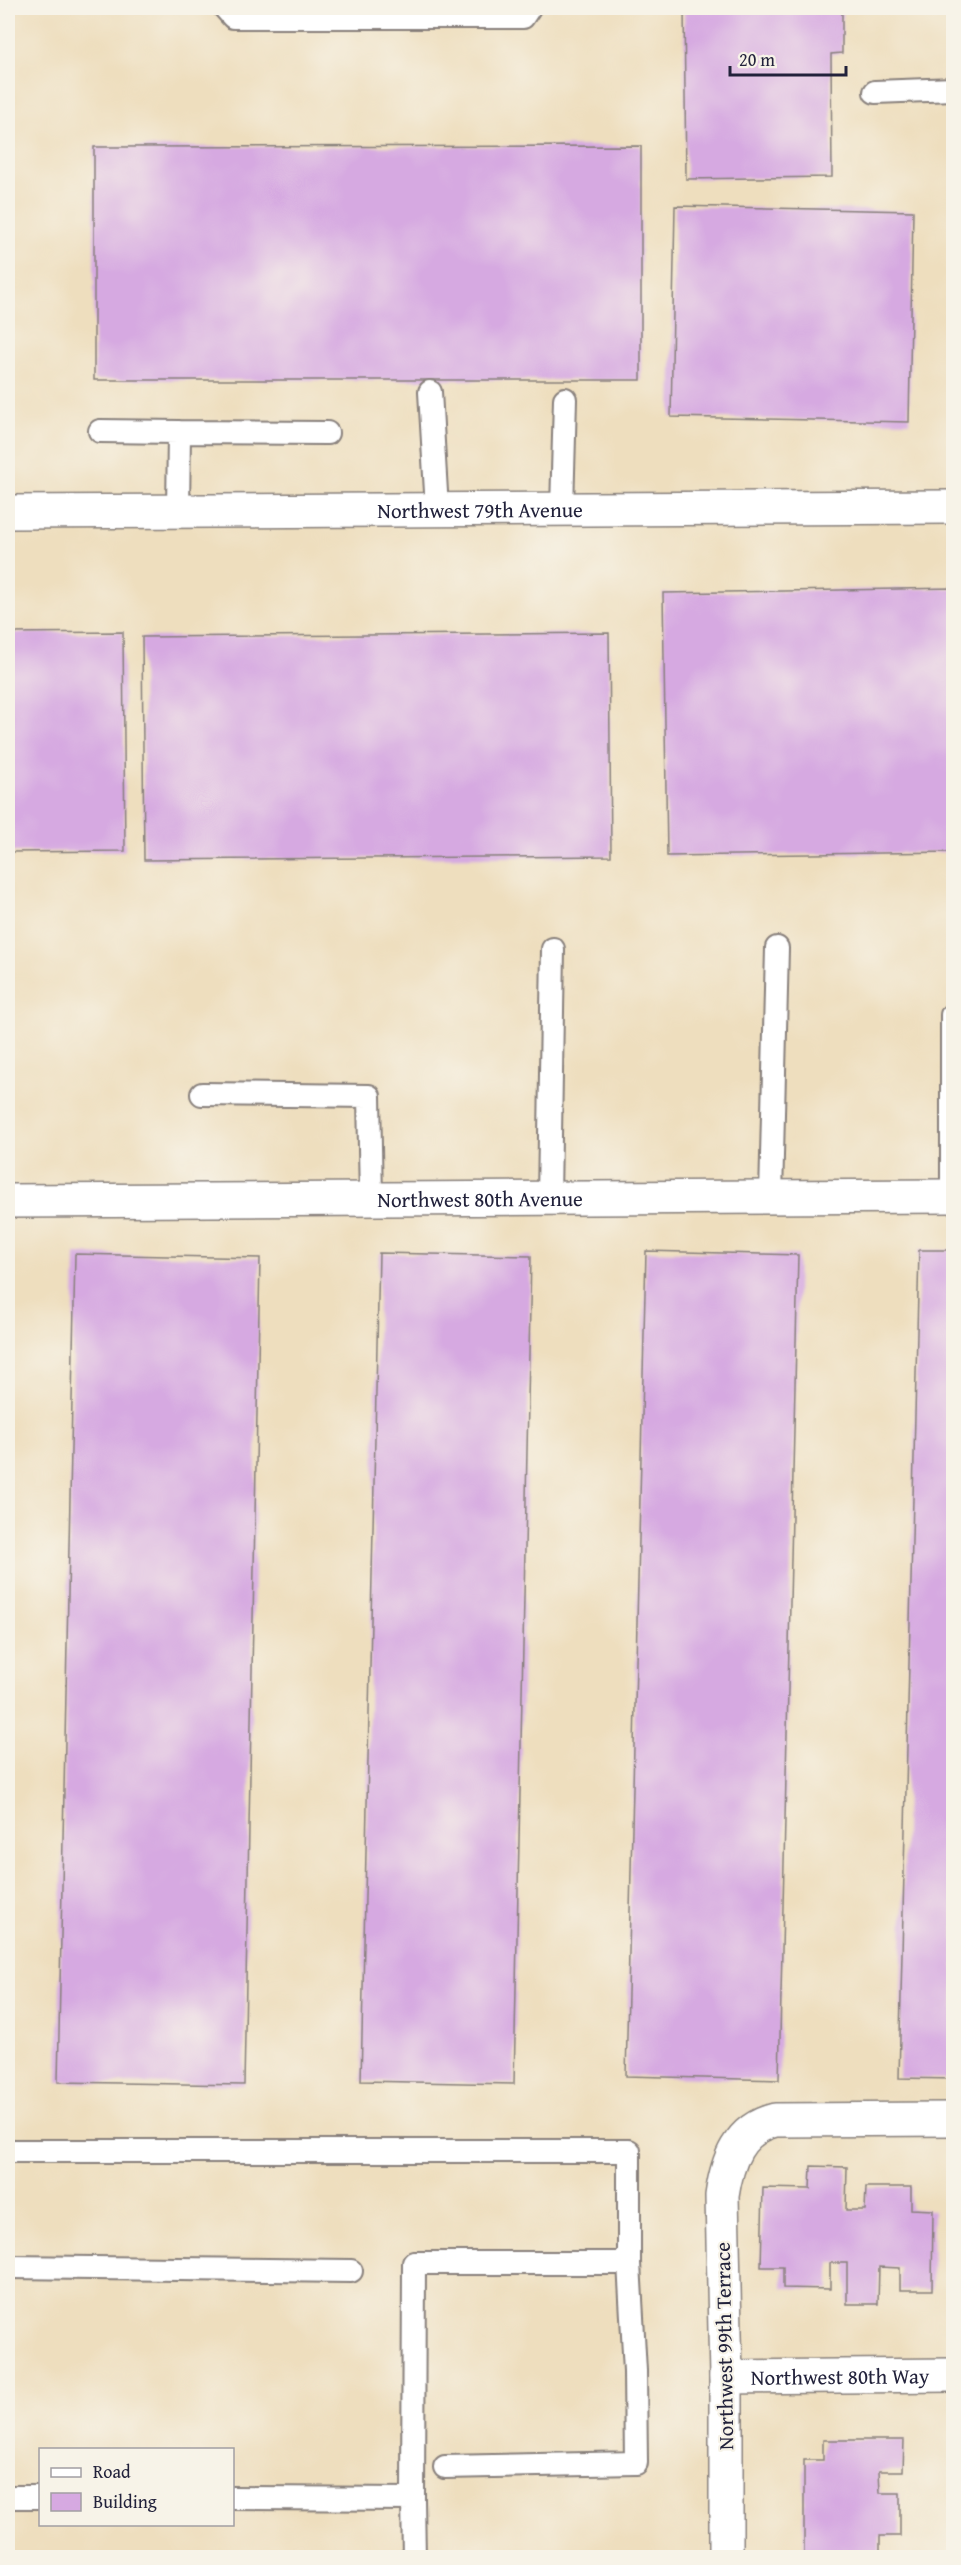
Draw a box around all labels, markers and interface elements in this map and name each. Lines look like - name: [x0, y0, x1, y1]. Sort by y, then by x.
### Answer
- scale bar: [730, 39, 846, 77]
- text: 20 m: [739, 46, 775, 73]
- street label: Northwest 79th Avenue: [377, 493, 583, 526]
- street label: Northwest 80th Avenue: [377, 1182, 583, 1215]
- street label: Northwest 99th Terrace: [707, 2242, 741, 2450]
- street label: Northwest 80th Way: [751, 2360, 930, 2392]
- legend: [39, 2448, 234, 2526]
- text: Road: [93, 2458, 131, 2485]
- text: Building: [93, 2488, 157, 2515]

